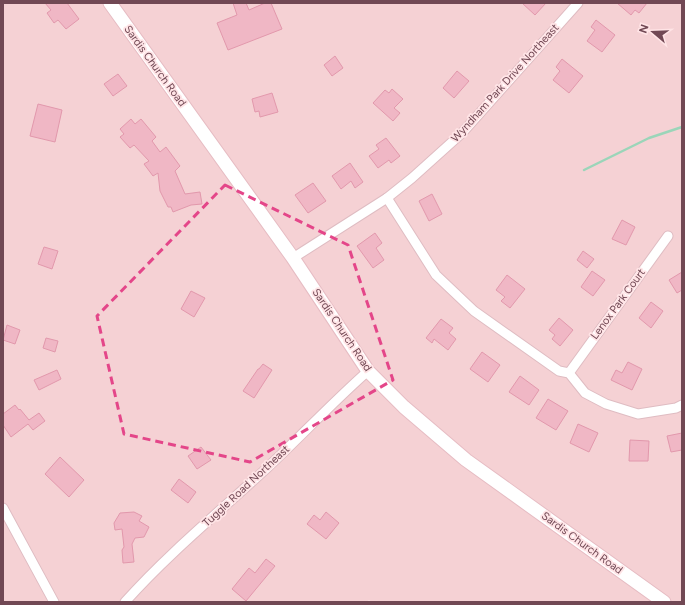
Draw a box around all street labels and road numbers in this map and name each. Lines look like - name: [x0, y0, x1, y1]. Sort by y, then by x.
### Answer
- street label: Wyndham Park Drive Northeast: [449, 21, 561, 145]
- street label: Sardis Church Road: [121, 23, 189, 109]
- street label: Lenox Park Court: [588, 266, 648, 342]
- street label: Sardis Church Road: [309, 286, 375, 374]
- street label: Tuggle Road Northeast: [200, 443, 292, 529]
- street label: Sardis Church Road: [539, 509, 625, 577]

